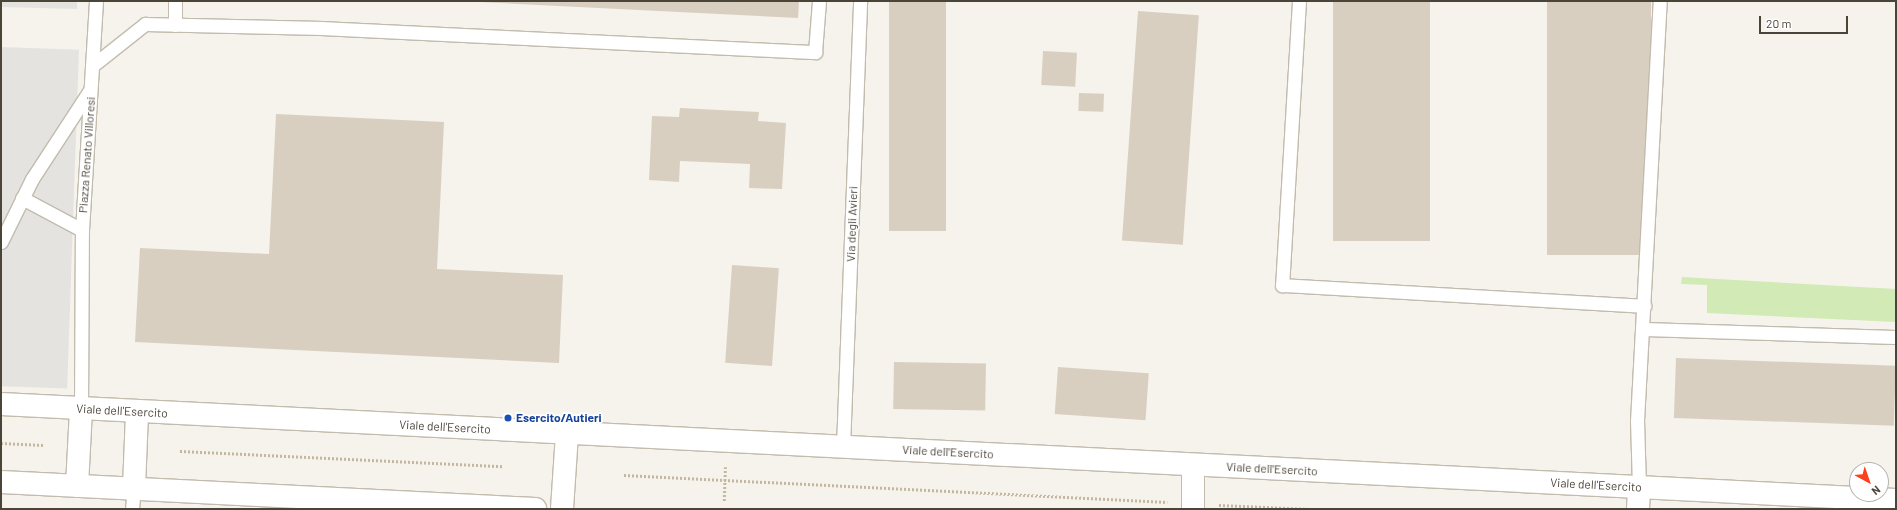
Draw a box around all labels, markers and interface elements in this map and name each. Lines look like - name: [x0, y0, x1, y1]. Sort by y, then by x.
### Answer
- scale bar: [1761, 8, 1850, 34]
- text: 20 m: [1766, 16, 1792, 30]
- street label: Piazza Renato Villoresi: [76, 96, 98, 214]
- street label: Via degli Avieri: [843, 186, 861, 262]
- street label: Viale dell'Esercito: [76, 401, 168, 421]
- place label: Esercito/Autieri: [516, 411, 602, 425]
- marker: Esercito/Autieri: [503, 413, 513, 423]
- street label: Viale dell'Esercito: [399, 417, 491, 437]
- street label: Viale dell'Esercito: [902, 442, 994, 462]
- street label: Viale dell'Esercito: [1226, 459, 1318, 479]
- north arrow: [1849, 462, 1889, 502]
- street label: Viale dell'Esercito: [1550, 475, 1642, 495]
- text: N: [1869, 483, 1883, 498]

